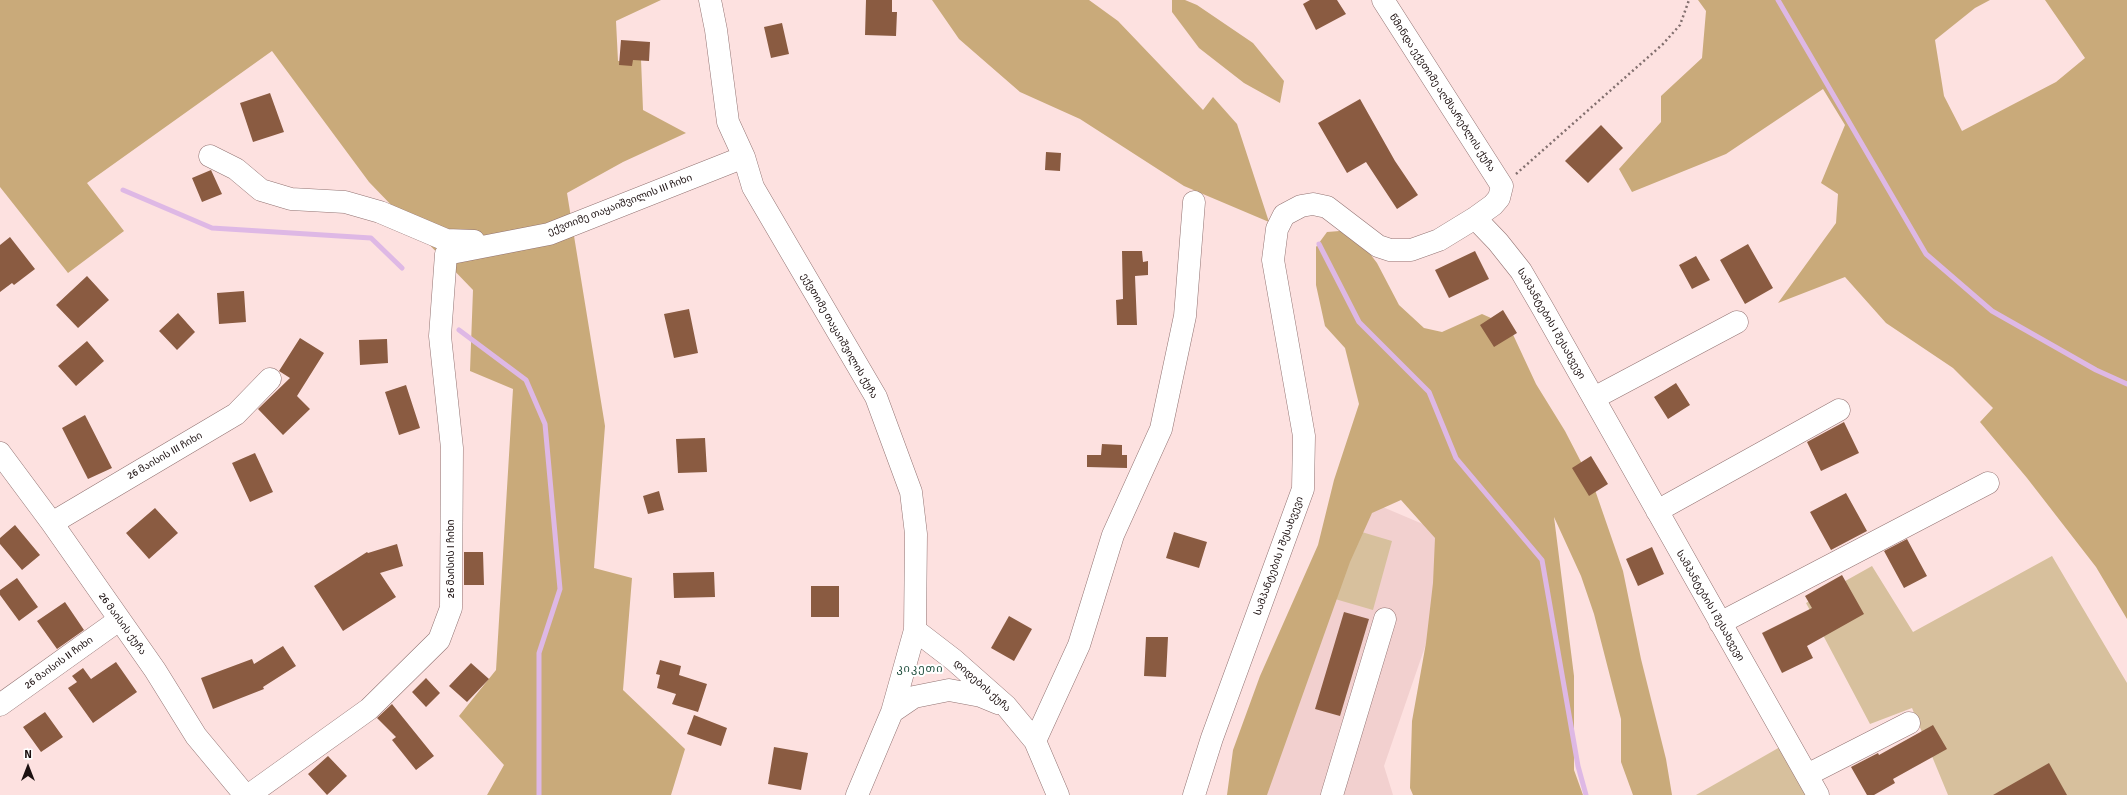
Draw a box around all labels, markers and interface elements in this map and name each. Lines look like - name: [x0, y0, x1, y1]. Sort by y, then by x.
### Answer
- street label: წმინდა ექვთიმე აღმსარებლის ქუჩა: [1386, 12, 1498, 174]
- street label: ექვთიმე თაყაიშვილის III ჩიხი: [546, 172, 694, 238]
- street label: სამპანტების I შესახვევი: [1514, 266, 1588, 382]
- street label: ექვთიმე თაყაიშვილის ქუჩა: [798, 271, 880, 401]
- street label: 26 მაისის III ჩიხი: [125, 430, 205, 482]
- street label: სამპანტების I შესახვევი: [1252, 495, 1306, 617]
- street label: 26 მაისის I ჩიხი: [445, 520, 457, 598]
- street label: სამპანტების I შესახვევი: [1673, 548, 1747, 664]
- street label: 26 მაისის ქუჩა: [95, 591, 149, 657]
- street label: 26 მაისის II ჩიხი: [22, 634, 96, 692]
- street label: დიდების ქუჩა: [951, 657, 1013, 715]
- district label: კიკეთი: [896, 662, 944, 676]
- north arrow: [8, 747, 48, 787]
- text: N: [24, 748, 32, 761]

